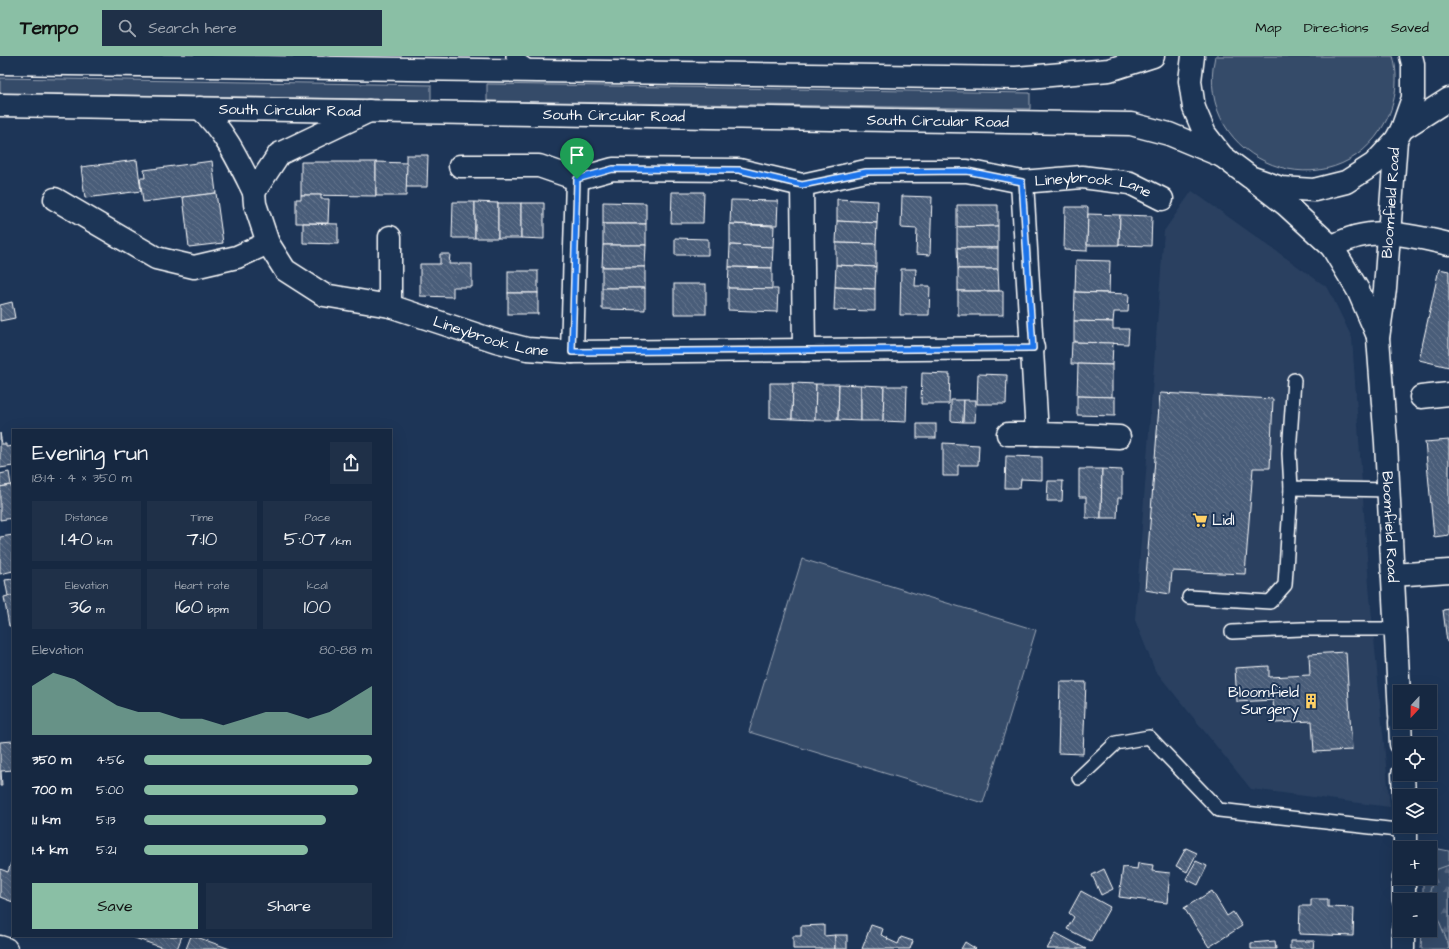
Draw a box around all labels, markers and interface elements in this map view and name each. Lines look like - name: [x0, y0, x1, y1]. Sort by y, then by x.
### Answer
- search box: [102, 10, 382, 46]
- text: Tempo: [20, 15, 78, 42]
- icon: search: [116, 17, 138, 39]
- text: Search here: [148, 18, 237, 39]
- text: Map: [1255, 18, 1282, 38]
- text: Directions: [1304, 18, 1369, 38]
- text: Saved: [1391, 18, 1429, 38]
- street label: South Circular Road: [219, 98, 362, 122]
- street label: South Circular Road: [543, 104, 686, 127]
- street label: South Circular Road: [867, 109, 1009, 132]
- pin: [560, 138, 594, 179]
- icon: arrive: [566, 144, 588, 166]
- street label: Bloomfield Road: [1377, 146, 1405, 259]
- street label: Lineybrook Lane: [1034, 166, 1155, 203]
- street label: Lineybrook Lane: [431, 311, 549, 361]
- text: Evening run: [32, 438, 148, 469]
- button: share: [330, 442, 372, 484]
- text: 18:14 · 4 × 350 m: [32, 469, 132, 487]
- street label: Bloomfield Road: [1377, 470, 1404, 583]
- text: Distance: [65, 510, 108, 525]
- text: Time: [190, 510, 214, 525]
- text: Pace: [305, 510, 330, 525]
- place label: Lidl: [1212, 510, 1235, 531]
- supermarket icon: Lidl: [1191, 511, 1209, 529]
- text: 1.40: [61, 525, 93, 553]
- text: 7:10: [187, 525, 217, 553]
- text: 5:07: [284, 525, 326, 553]
- text: km: [93, 534, 112, 549]
- text: /km: [326, 534, 351, 549]
- text: Elevation: [65, 578, 108, 593]
- text: Heart rate: [174, 578, 230, 593]
- text: kcal: [307, 578, 328, 593]
- text: 36: [69, 593, 92, 621]
- text: 160: [176, 593, 203, 621]
- text: 100: [303, 593, 331, 621]
- text: m: [92, 602, 105, 617]
- text: bpm: [203, 602, 228, 617]
- text: Elevation: [32, 641, 83, 659]
- text: 80–88 m: [319, 641, 372, 659]
- place label: Bloomfield Surgery: [1228, 682, 1299, 721]
- north arrow: [1393, 685, 1437, 729]
- map controls: [1393, 685, 1437, 937]
- building icon: Bloomfield Surgery: [1302, 692, 1320, 710]
- button: locate: [1393, 737, 1437, 781]
- text: 350 m: [32, 751, 71, 769]
- text: 4:56: [96, 751, 124, 769]
- text: 700 m: [32, 781, 72, 799]
- text: 5:00: [96, 781, 124, 799]
- button: layers: [1393, 789, 1437, 833]
- text: 1.1 km: [32, 811, 60, 829]
- text: 5:13: [96, 811, 116, 829]
- text: 1.4 km: [32, 841, 68, 859]
- text: 5:21: [96, 841, 116, 859]
- button: +: [1393, 841, 1437, 885]
- button: Save: [32, 883, 198, 929]
- button: Share: [206, 883, 372, 929]
- button: −: [1393, 893, 1437, 937]

